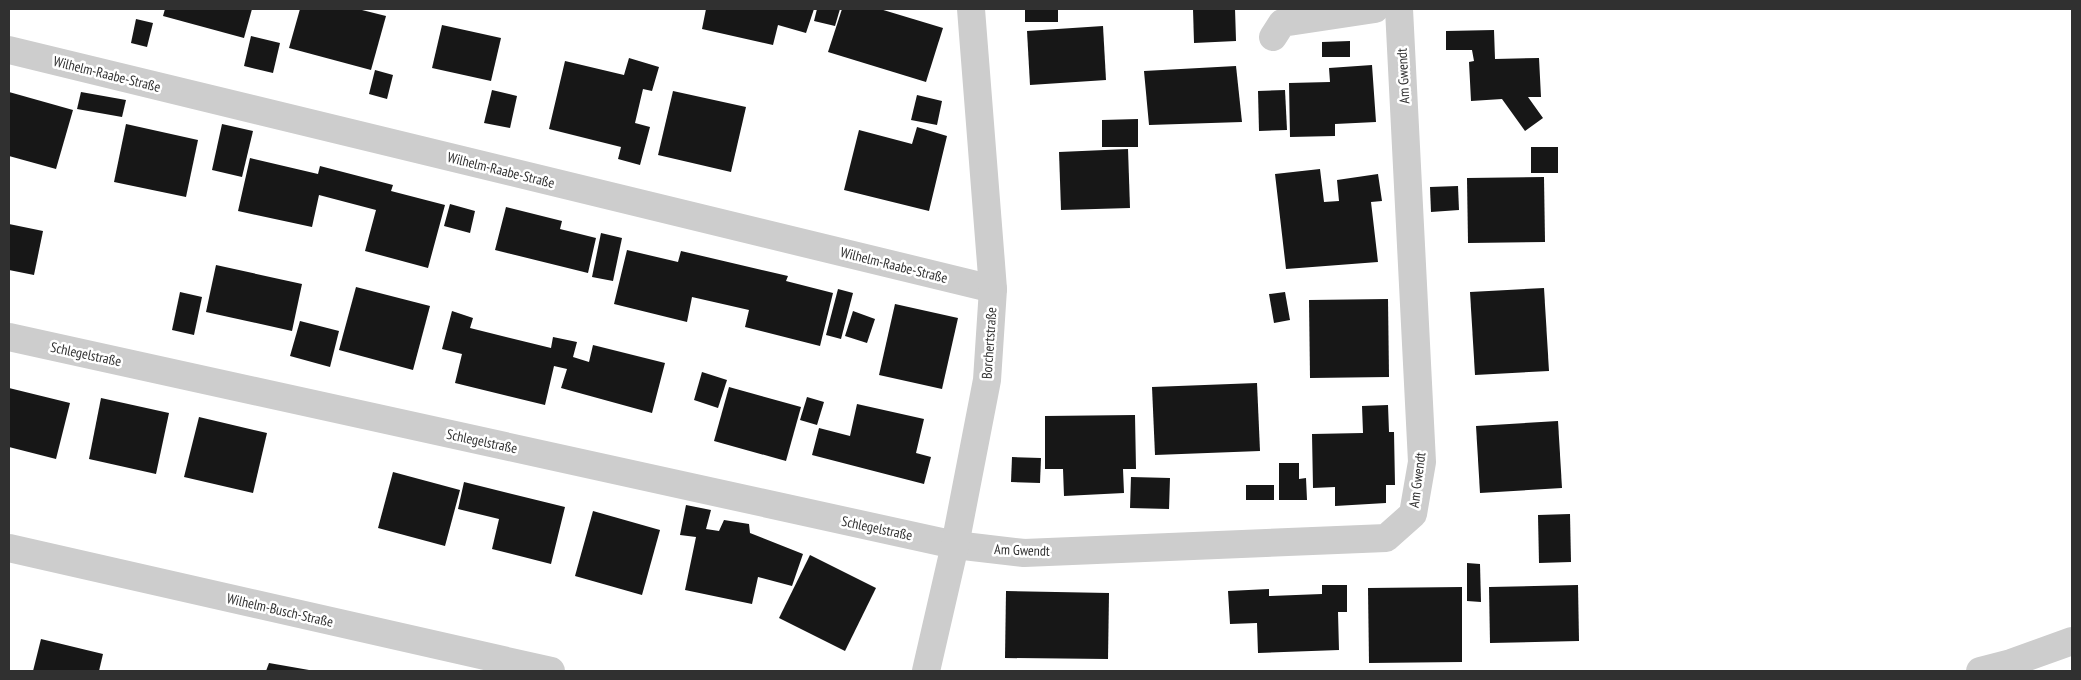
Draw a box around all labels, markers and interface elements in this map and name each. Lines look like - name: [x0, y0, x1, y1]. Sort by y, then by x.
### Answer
- street label: Am Gwendt: [1393, 48, 1413, 104]
- street label: Wilhelm-Raabe-Straße: [52, 52, 163, 96]
- street label: Wilhelm-Raabe-Straße: [446, 148, 557, 192]
- street label: Wilhelm-Raabe-Straße: [839, 243, 950, 287]
- street label: Borchertstraße: [978, 306, 1001, 380]
- street label: Schlegelstraße: [49, 338, 123, 370]
- street label: Schlegelstraße: [445, 425, 519, 457]
- street label: Am Gwendt: [1405, 451, 1429, 509]
- street label: Schlegelstraße: [840, 512, 914, 544]
- street label: Am Gwendt: [994, 540, 1050, 560]
- street label: Wilhelm-Busch-Straße: [225, 589, 335, 631]

